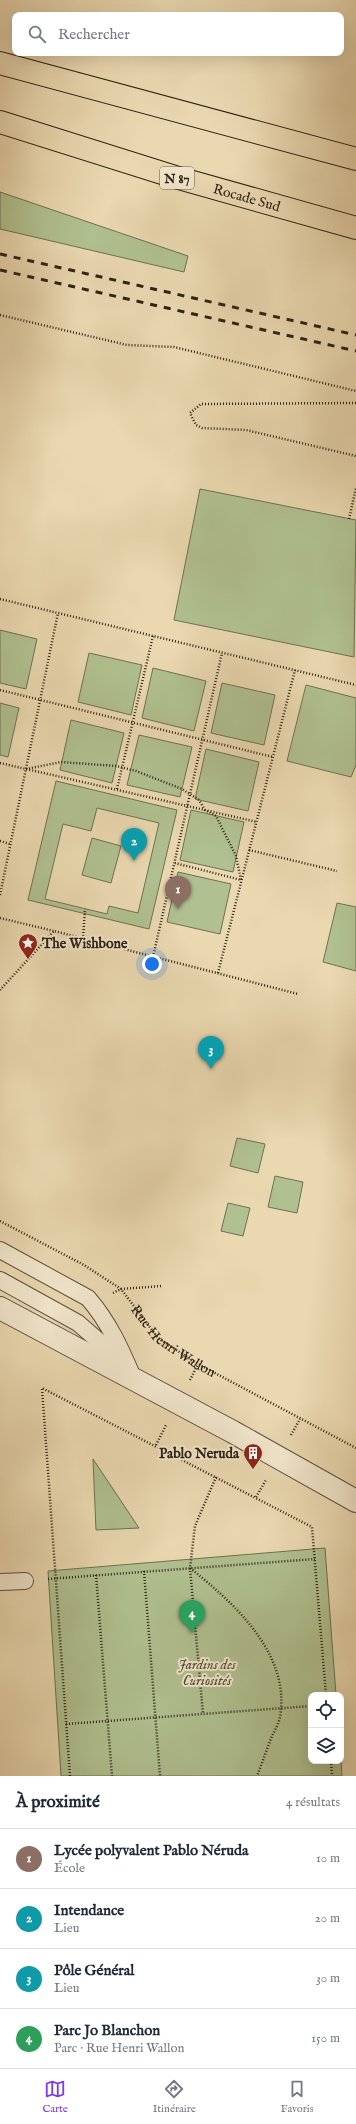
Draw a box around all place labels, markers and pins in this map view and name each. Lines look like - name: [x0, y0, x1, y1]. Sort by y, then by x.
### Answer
- pin: 2: [121, 828, 147, 861]
- pin: 1: [165, 876, 191, 909]
- place icon: The Wishbone: [17, 932, 39, 960]
- place label: The Wishbone: [41, 935, 128, 953]
- pin: 3: [198, 1036, 224, 1069]
- building icon: Pablo Neruda: [242, 1442, 264, 1470]
- place label: Pablo Neruda: [159, 1445, 240, 1463]
- pin: 4: [179, 1600, 205, 1633]

